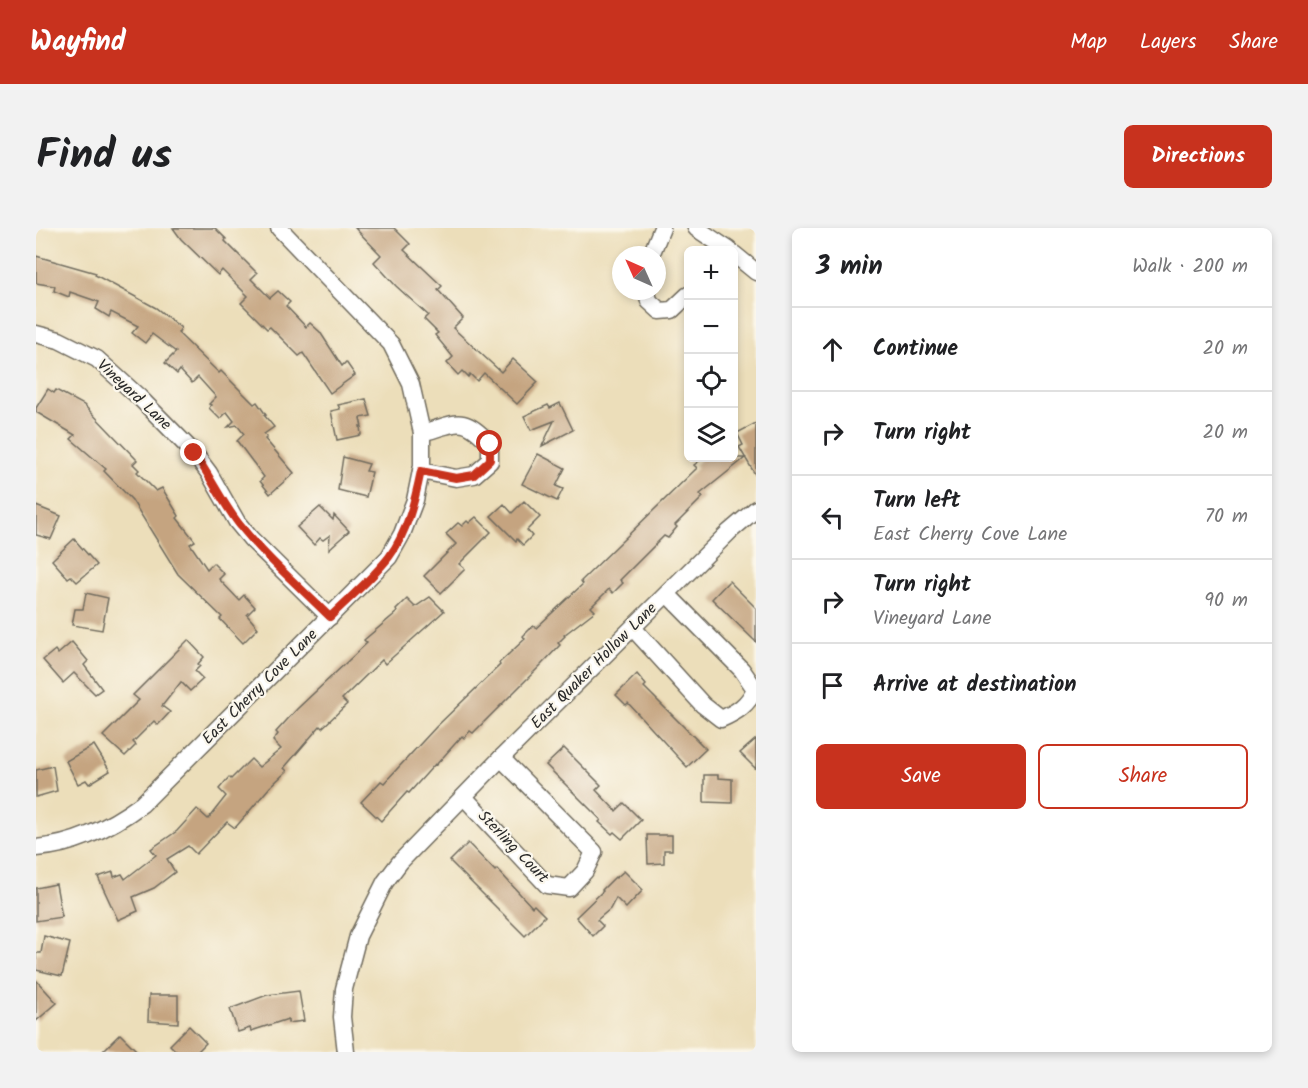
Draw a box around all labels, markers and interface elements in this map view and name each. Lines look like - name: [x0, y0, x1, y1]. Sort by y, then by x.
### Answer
- text: Wayfind: [30, 20, 126, 65]
- text: Map: [1070, 26, 1107, 59]
- text: Layers: [1140, 26, 1196, 59]
- text: Share: [1229, 26, 1278, 59]
- text: Find us: [36, 123, 172, 190]
- button: Directions: [1124, 125, 1272, 188]
- north arrow: [612, 246, 666, 300]
- map controls: [684, 246, 738, 462]
- button: +: [684, 246, 738, 300]
- text: 3 min: [816, 246, 883, 288]
- text: Walk · 200 m: [1132, 251, 1248, 283]
- button: −: [684, 300, 738, 354]
- text: Continue: [873, 332, 958, 367]
- icon: ahead: [816, 333, 849, 366]
- text: 20 m: [1202, 333, 1248, 365]
- street label: Vineyard Lane: [91, 354, 177, 436]
- button: locate: [684, 354, 738, 408]
- button: layers: [684, 408, 738, 462]
- text: Turn right: [873, 416, 971, 451]
- icon: right: [816, 417, 849, 450]
- text: 20 m: [1202, 417, 1248, 449]
- route start: [476, 430, 502, 456]
- route end: [180, 439, 206, 465]
- text: Turn left: [873, 484, 960, 519]
- icon: left: [816, 501, 849, 534]
- text: 70 m: [1205, 501, 1248, 533]
- text: East Cherry Cove Lane: [873, 519, 1067, 551]
- text: Turn right: [873, 568, 971, 603]
- icon: right: [816, 585, 849, 618]
- text: 90 m: [1204, 585, 1248, 617]
- street label: East Quaker Hollow Lane: [525, 597, 663, 735]
- text: Vineyard Lane: [873, 603, 991, 635]
- street label: East Cherry Cove Lane: [196, 623, 324, 751]
- text: Arrive at destination: [873, 668, 1076, 703]
- icon: arrive: [816, 669, 849, 702]
- button: Save: [816, 744, 1026, 809]
- button: Share: [1038, 744, 1248, 809]
- street label: Sterling Court: [472, 805, 555, 890]

